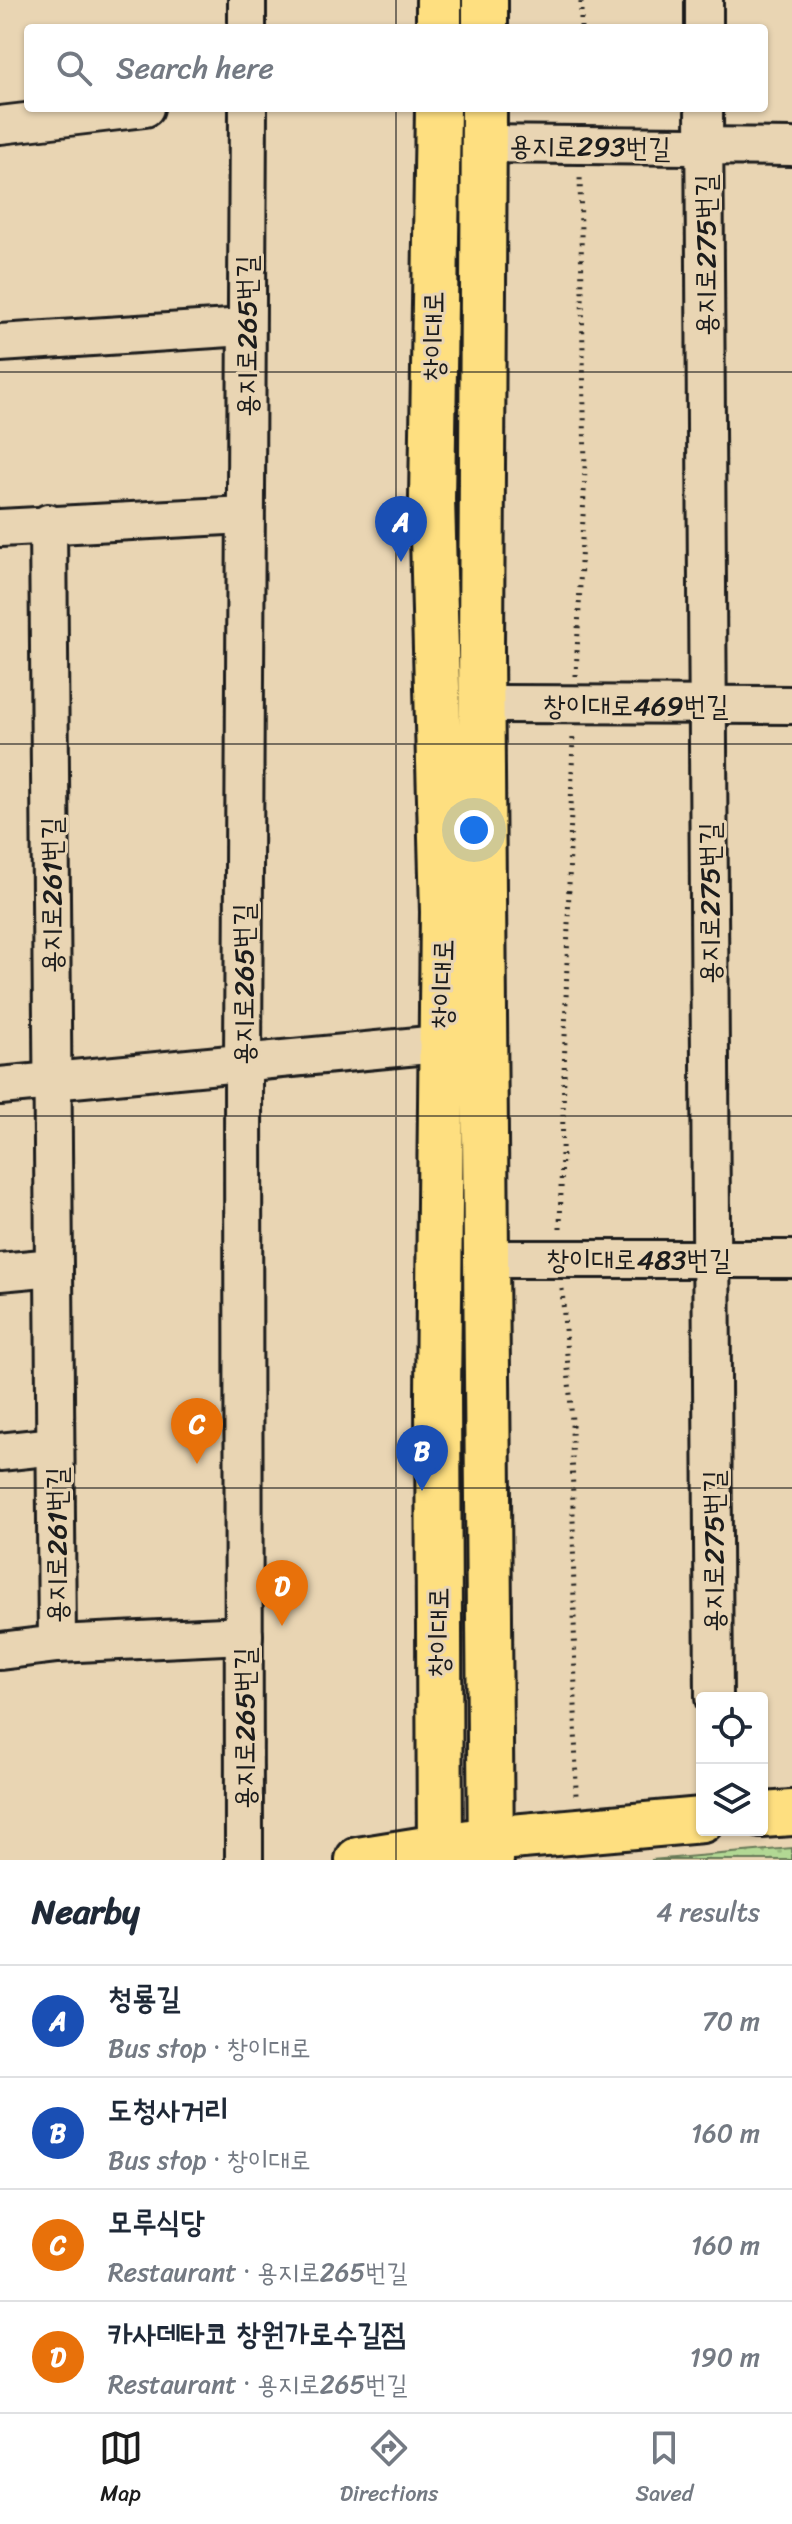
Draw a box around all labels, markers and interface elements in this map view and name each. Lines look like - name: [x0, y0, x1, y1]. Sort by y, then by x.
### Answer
- search box: [24, 24, 768, 112]
- text: Search here: [116, 41, 274, 95]
- icon: search: [52, 46, 96, 90]
- street label: 용지로293번길: [509, 121, 671, 172]
- street label: 용지로275번길: [681, 174, 730, 336]
- street label: 용지로265번길: [222, 255, 271, 417]
- street label: 창이대로: [409, 291, 458, 381]
- pin: A: [375, 496, 427, 562]
- street label: 창이대로469번길: [543, 681, 729, 730]
- your location: [454, 810, 494, 850]
- street label: 용지로261번길: [27, 817, 76, 973]
- street label: 용지로275번길: [685, 822, 734, 984]
- street label: 용지로265번길: [219, 903, 268, 1065]
- street label: 창이대로: [417, 939, 468, 1029]
- street label: 창이대로483번길: [547, 1235, 731, 1284]
- pin: C: [171, 1398, 223, 1464]
- pin: B: [396, 1425, 448, 1491]
- street label: 용지로261번길: [32, 1467, 81, 1623]
- street label: 용지로275번길: [689, 1470, 738, 1632]
- pin: D: [256, 1560, 308, 1626]
- street label: 창이대로: [414, 1587, 463, 1677]
- street label: 용지로265번길: [220, 1647, 269, 1809]
- map controls: [696, 1692, 768, 1836]
- button: locate: [696, 1692, 768, 1764]
- button: layers: [696, 1764, 768, 1836]
- text: Nearby: [32, 1882, 140, 1942]
- text: 4 results: [656, 1889, 760, 1935]
- text: 청룡길: [108, 1971, 180, 2025]
- text: A: [49, 1998, 67, 2044]
- text: 70 m: [702, 1998, 760, 2044]
- text: Bus stop · 창이대로: [108, 2025, 311, 2071]
- text: 도청사거리: [108, 2083, 229, 2137]
- text: B: [50, 2110, 66, 2156]
- text: 160 m: [691, 2110, 760, 2156]
- text: Bus stop · 창이대로: [108, 2137, 311, 2183]
- text: 모루식당: [108, 2195, 205, 2249]
- text: C: [50, 2222, 66, 2268]
- text: 160 m: [691, 2222, 760, 2268]
- text: Restaurant · 용지로265번길: [108, 2249, 407, 2295]
- text: 카사데타코 창원가로수길점: [108, 2307, 406, 2361]
- text: D: [50, 2334, 66, 2380]
- text: 190 m: [690, 2334, 760, 2380]
- text: Restaurant · 용지로265번길: [108, 2361, 407, 2407]
- tab: Map: [99, 2426, 143, 2513]
- tab: Directions: [340, 2426, 438, 2513]
- tab: Saved: [635, 2426, 693, 2513]

